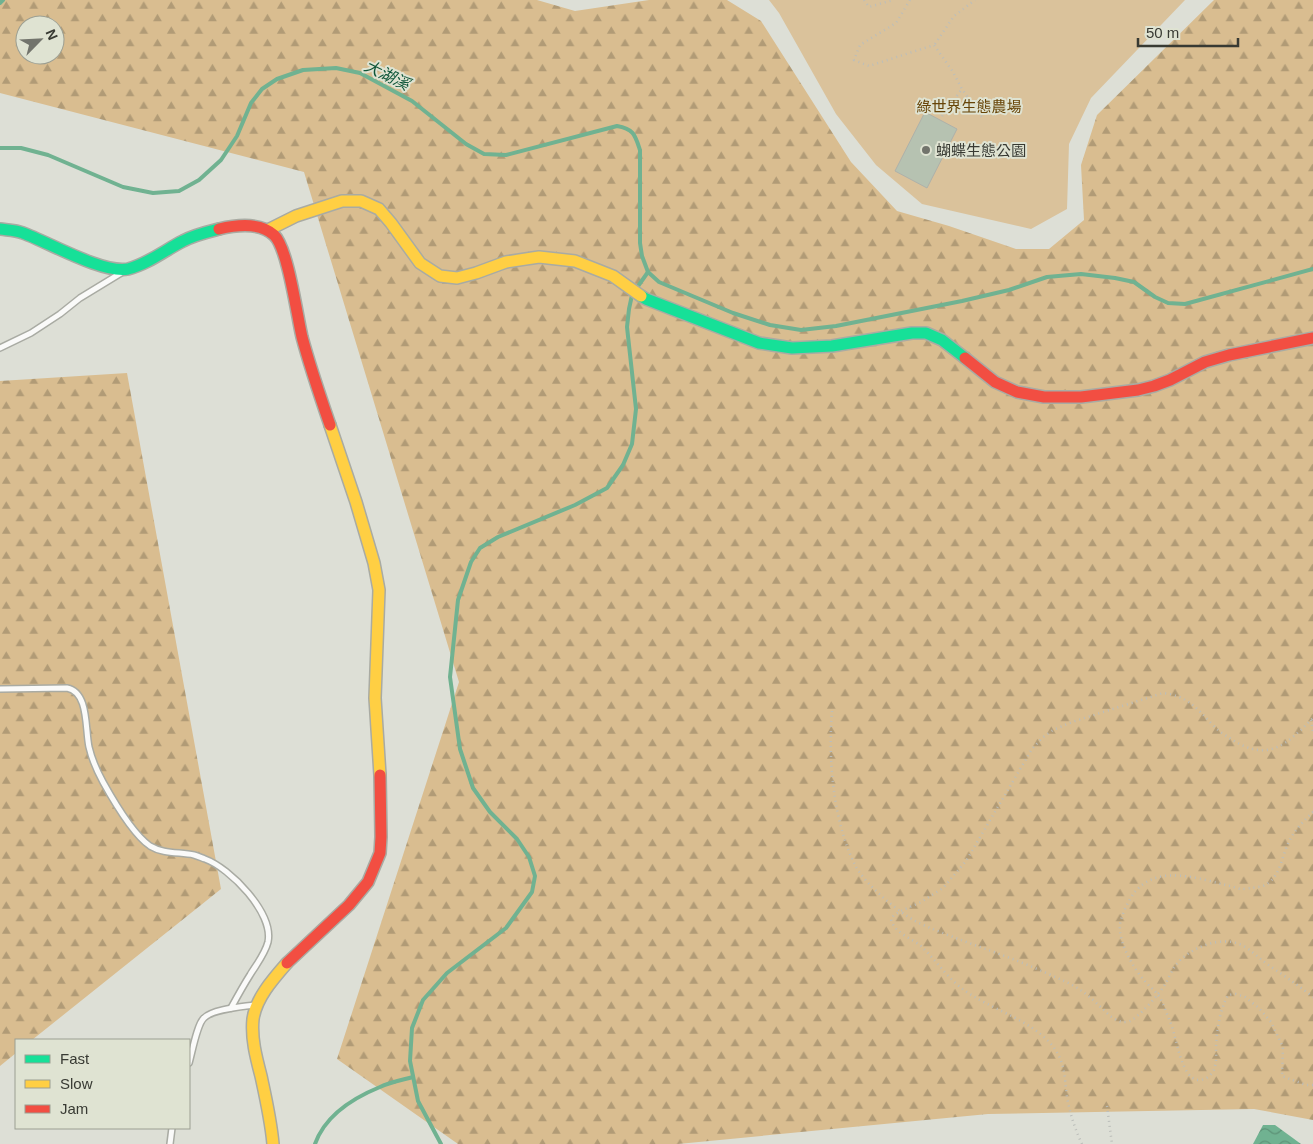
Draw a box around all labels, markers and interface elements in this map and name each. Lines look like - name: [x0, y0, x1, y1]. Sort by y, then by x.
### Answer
- north arrow: [15, 15, 65, 65]
- scale bar: [1138, 15, 1238, 47]
- text: 50 m: [1146, 24, 1179, 41]
- text: N: [43, 27, 61, 43]
- water label: 大湖溪: [362, 57, 414, 94]
- park label: 綠世界生態農場: [916, 98, 1022, 115]
- place label: 蝴蝶生態公園: [936, 142, 1026, 159]
- marker: 蝴蝶生態公園: [920, 144, 932, 156]
- legend: [15, 1039, 190, 1129]
- text: Fast: [60, 1050, 90, 1067]
- text: Slow: [60, 1075, 93, 1092]
- text: Jam: [60, 1100, 88, 1117]

